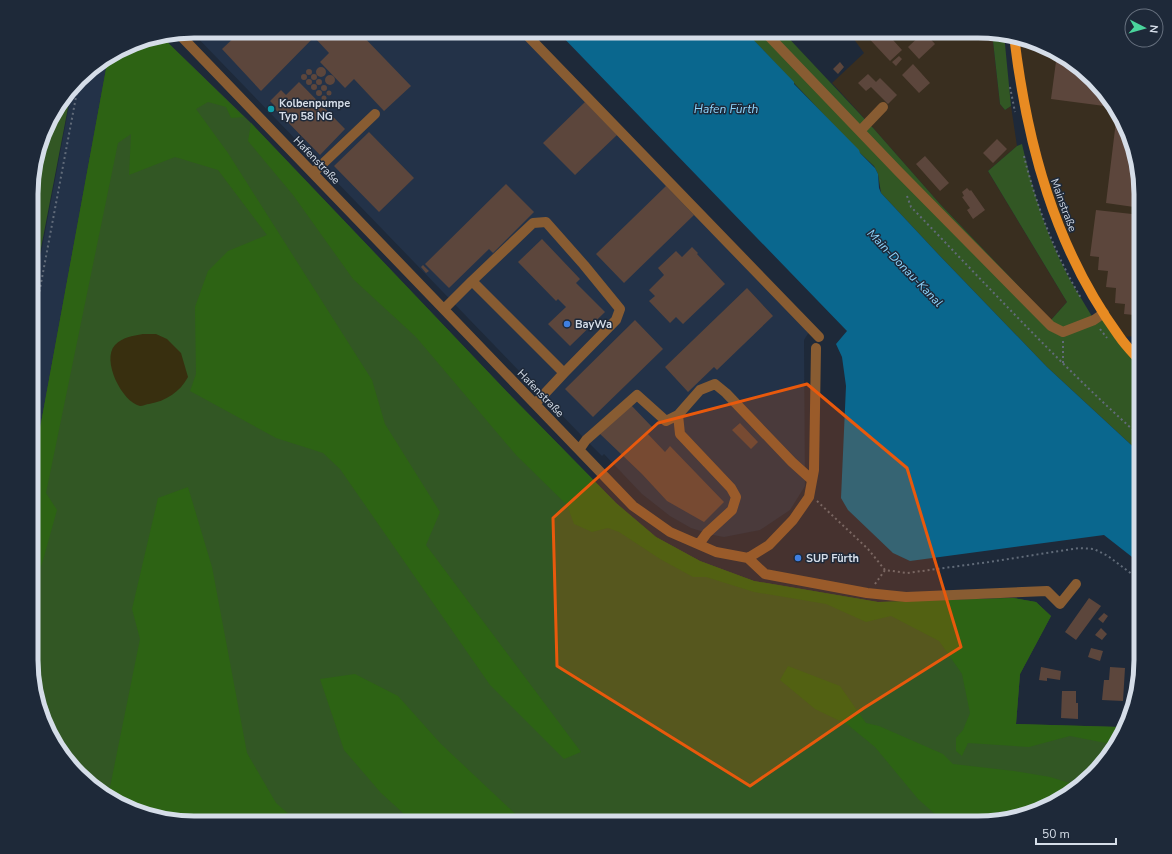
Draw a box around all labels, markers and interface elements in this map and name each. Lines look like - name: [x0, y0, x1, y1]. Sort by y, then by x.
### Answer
- north arrow: [1124, 8, 1164, 48]
- text: N: [1146, 24, 1161, 34]
- place label: Kolbenpumpe Typ 58 NG: [279, 96, 350, 124]
- water label: Hafen Fürth: [694, 101, 758, 117]
- marker: Kolbenpumpe Typ 58 NG: [266, 104, 276, 114]
- street label: Hafenstraße: [290, 133, 343, 188]
- street label: Mainstraße: [1047, 177, 1080, 234]
- water label: Main-Donau-Kanal: [864, 226, 947, 311]
- place label: BayWa: [575, 317, 612, 332]
- marker: BayWa: [562, 319, 572, 329]
- street label: Hafenstraße: [514, 366, 567, 421]
- place label: SUP Fürth: [806, 551, 859, 566]
- marker: SUP Fürth: [793, 553, 803, 563]
- scale bar: [1036, 820, 1116, 846]
- text: 50 m: [1042, 826, 1070, 842]

